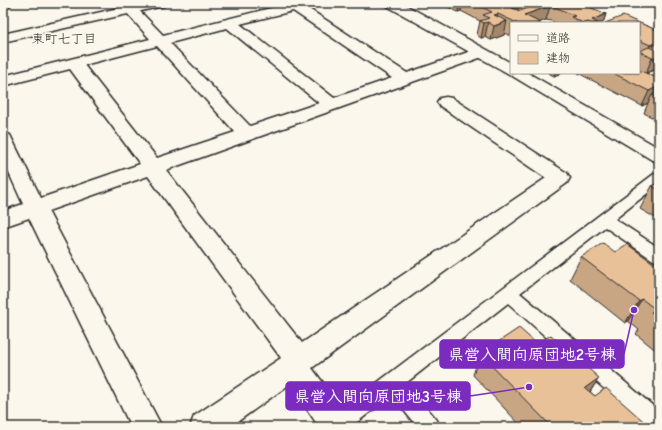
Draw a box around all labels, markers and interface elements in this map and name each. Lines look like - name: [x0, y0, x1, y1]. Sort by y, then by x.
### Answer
- legend: [510, 22, 640, 74]
- district label: 東町七丁目: [31, 31, 97, 46]
- text: 道路: [546, 31, 570, 45]
- text: 建物: [546, 51, 570, 65]
- callout: 県営入間向原団地2号棟: [440, 340, 624, 368]
- text: 県営入間向原団地2号棟: [448, 346, 617, 364]
- callout: 県営入間向原団地3号棟: [286, 382, 470, 410]
- text: 県営入間向原団地3号棟: [294, 388, 463, 406]

